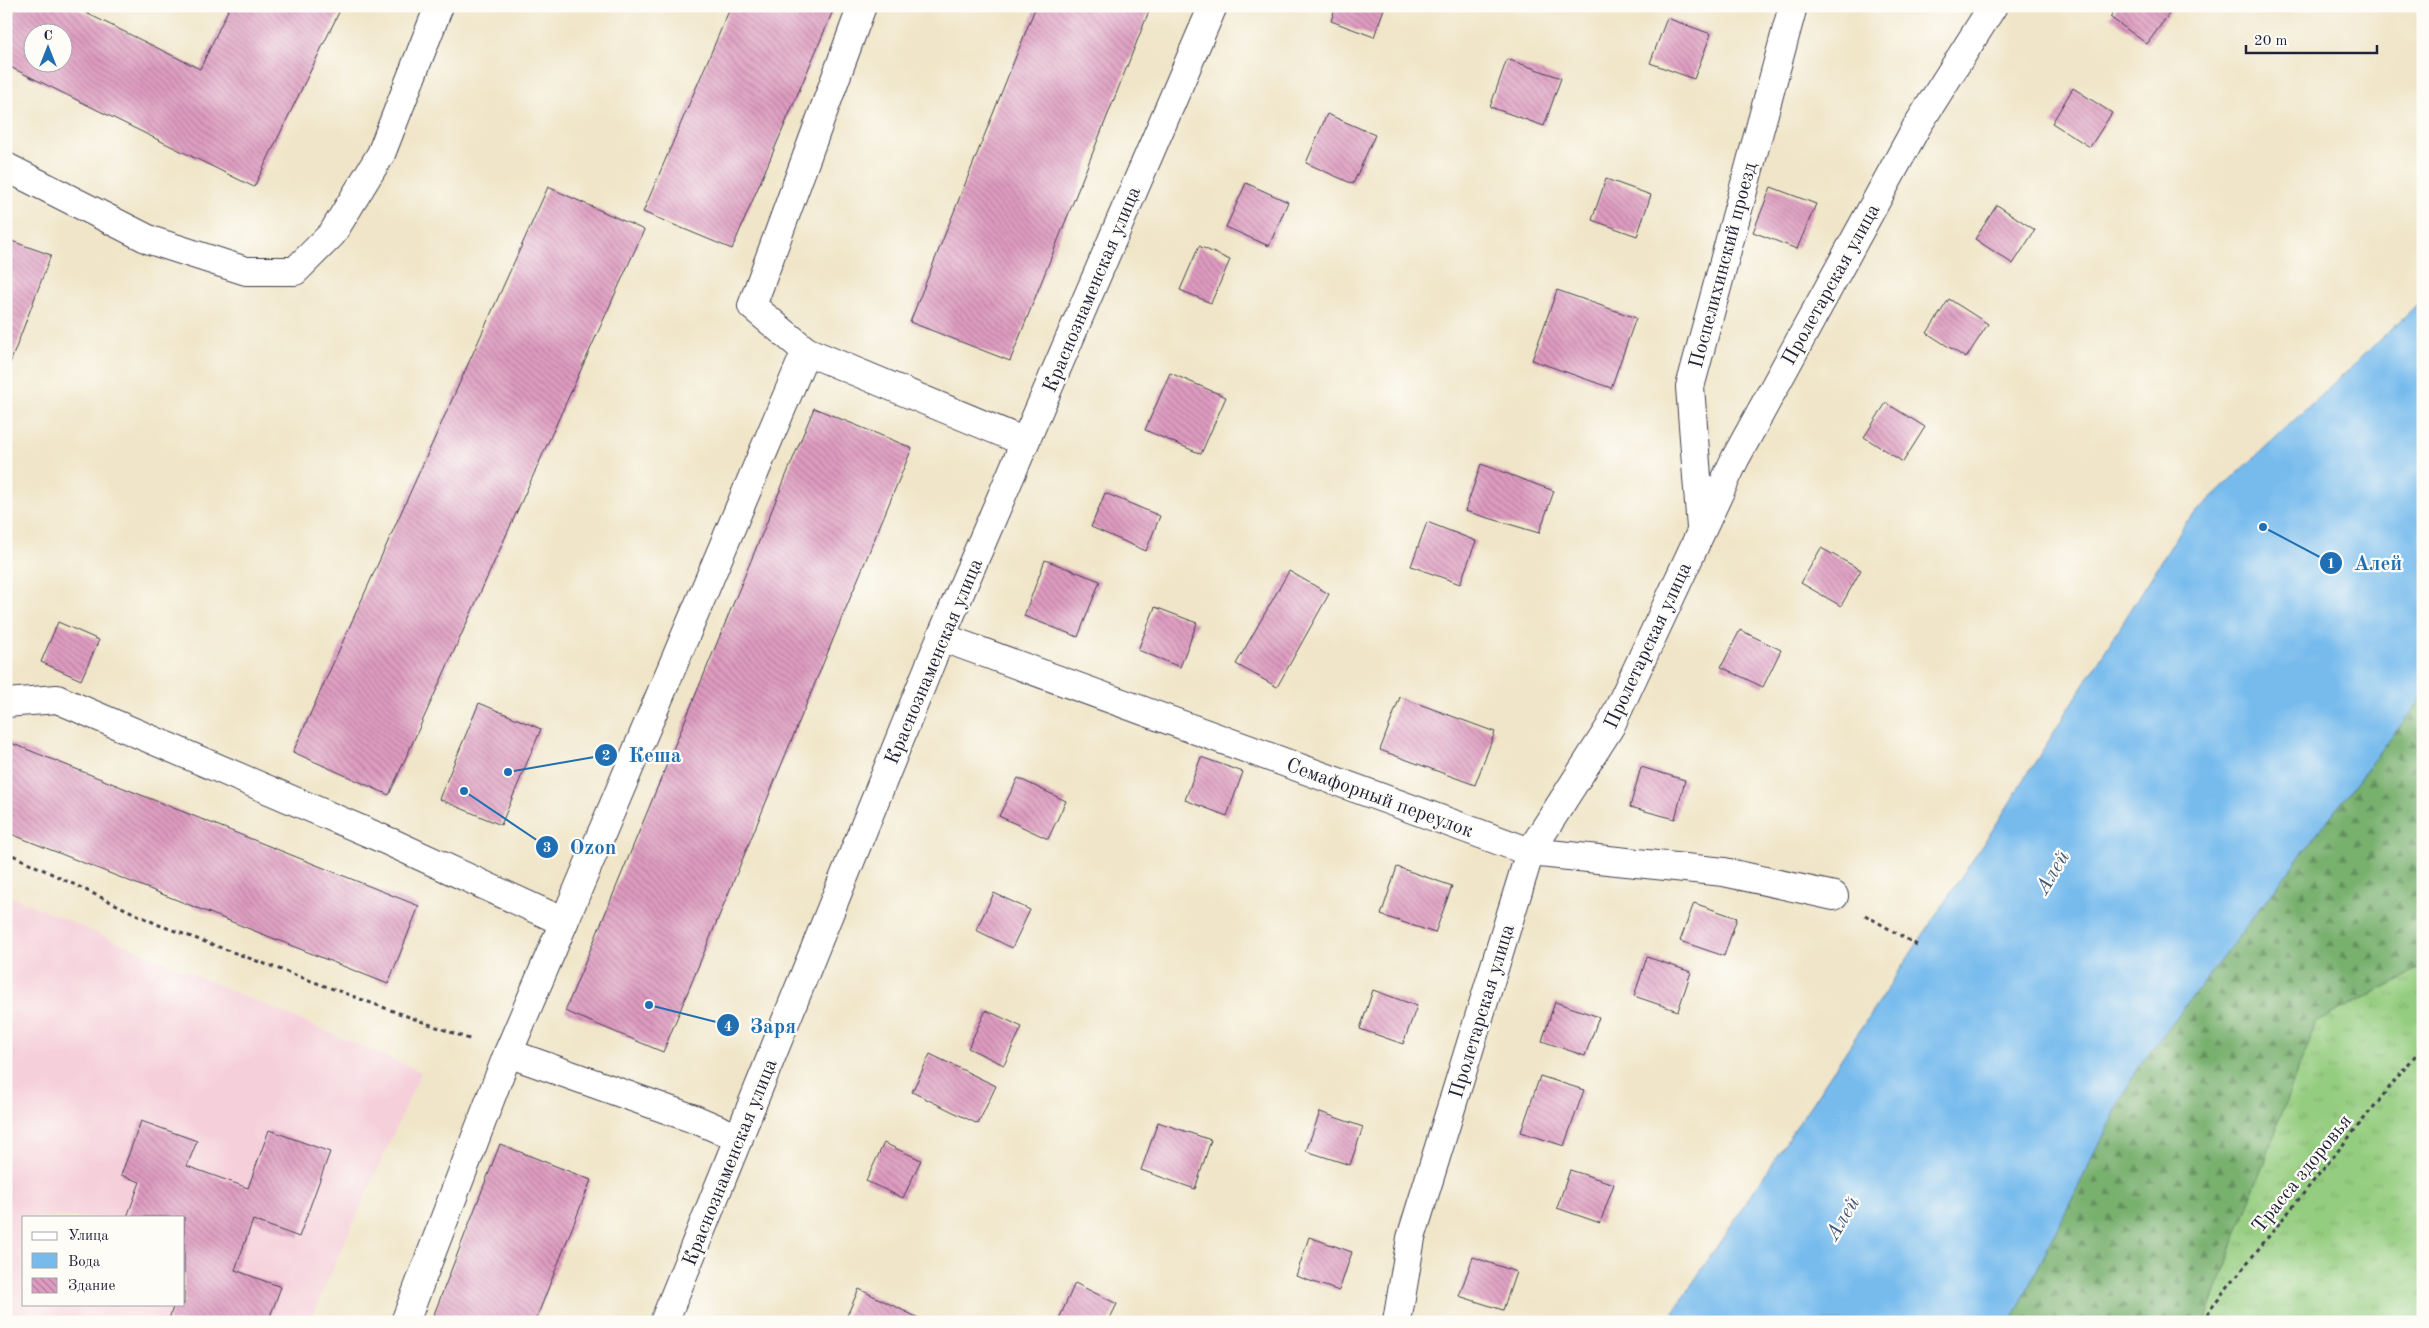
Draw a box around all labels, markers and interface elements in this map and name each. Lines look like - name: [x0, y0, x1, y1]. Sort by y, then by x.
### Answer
- north arrow: [22, 22, 72, 72]
- scale bar: [2246, 22, 2378, 54]
- text: С: [43, 29, 53, 43]
- text: 20 m: [2254, 34, 2288, 49]
- street label: Поспелихинский проезд: [1687, 160, 1761, 371]
- street label: Краснознаменская улица: [1040, 184, 1145, 396]
- street label: Пролетарская улица: [1779, 201, 1884, 369]
- callout: Алей: [2319, 545, 2413, 581]
- text: Алей: [2354, 554, 2402, 575]
- street label: Краснознаменская улица: [882, 556, 987, 768]
- text: 1: [2327, 557, 2335, 572]
- street label: Пролетарская улица: [1602, 560, 1696, 732]
- callout: Кеша: [593, 737, 691, 773]
- text: Кеша: [629, 746, 682, 767]
- text: 2: [602, 749, 610, 764]
- street label: Семафорный переулок: [1283, 756, 1475, 842]
- callout: Ozon: [535, 829, 626, 865]
- text: Ozon: [570, 838, 616, 859]
- text: 3: [543, 841, 551, 856]
- water label: Алей: [2032, 847, 2074, 899]
- street label: Пролетарская улица: [1447, 922, 1519, 1101]
- callout: Заря: [715, 1007, 807, 1043]
- text: Заря: [750, 1017, 796, 1038]
- text: 4: [724, 1020, 732, 1035]
- street label: Краснознаменская улица: [680, 1056, 782, 1269]
- street label: Трасса здоровья: [2249, 1111, 2356, 1237]
- water label: Алей: [1822, 1193, 1864, 1245]
- legend: [22, 1216, 185, 1306]
- text: Улица: [68, 1229, 109, 1244]
- text: Вода: [68, 1255, 101, 1270]
- text: Здание: [68, 1279, 115, 1294]

